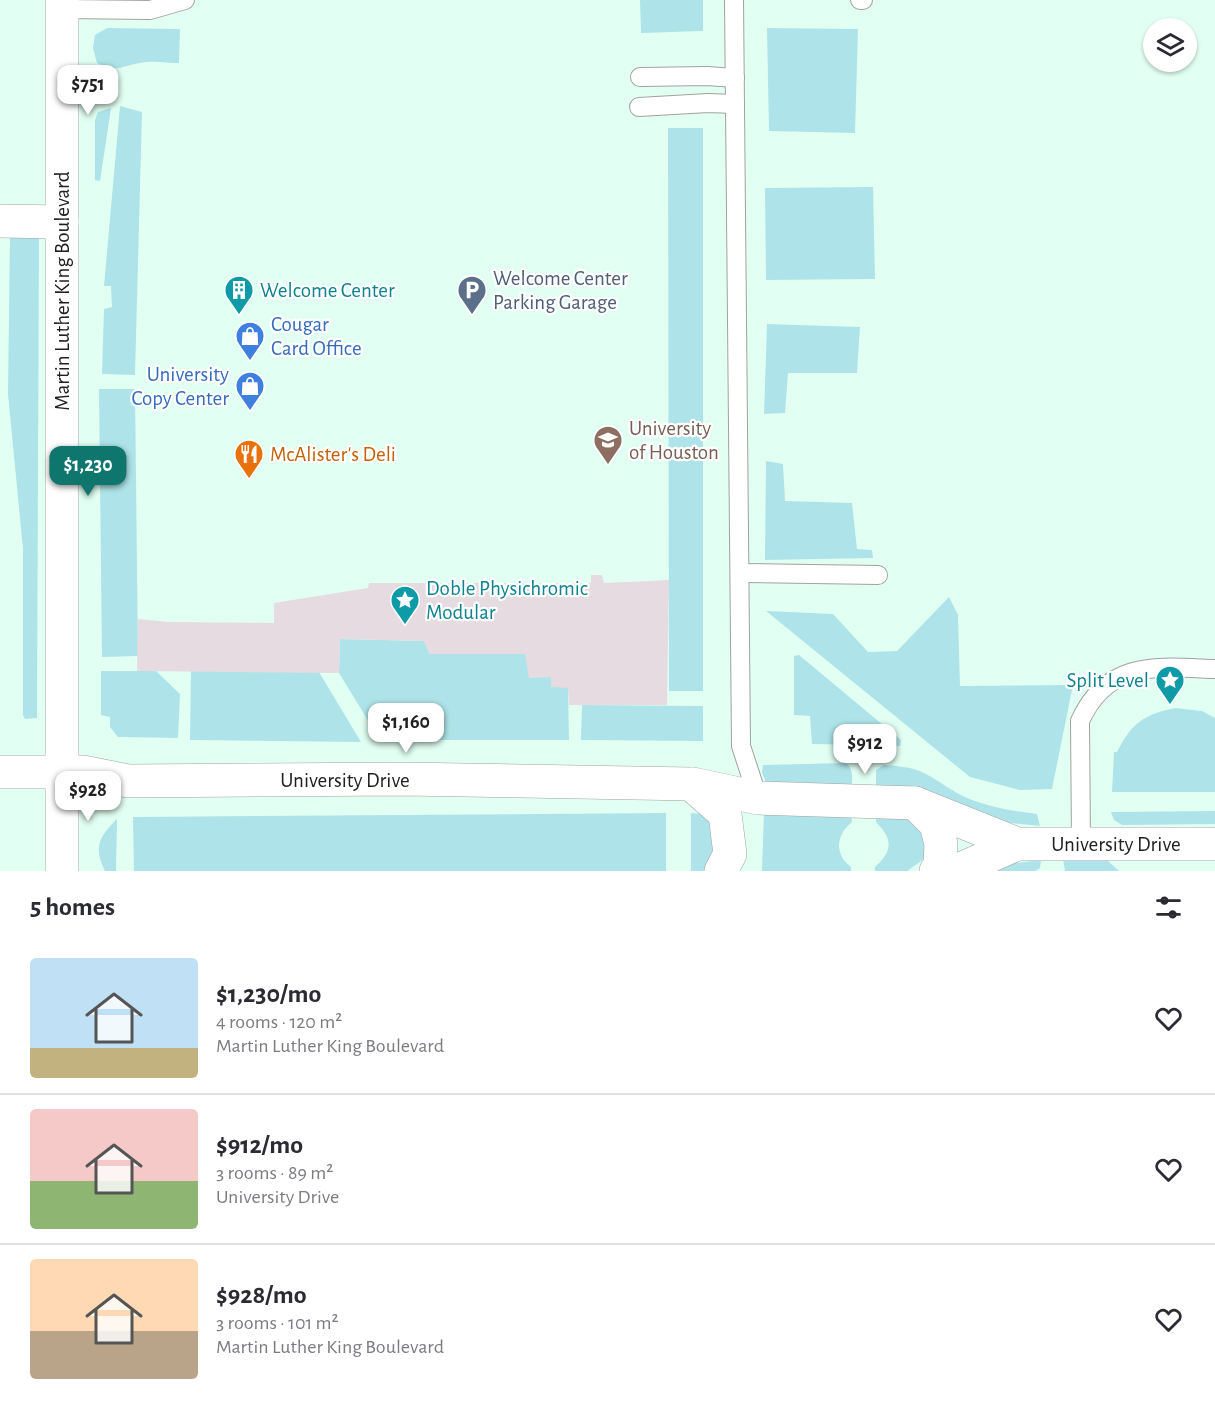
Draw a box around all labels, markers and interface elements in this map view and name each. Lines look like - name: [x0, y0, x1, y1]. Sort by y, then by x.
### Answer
- map controls: [1143, 18, 1197, 72]
- button: layers: [1143, 18, 1197, 72]
- pin: $751: [52, 65, 124, 116]
- text: $751: [71, 74, 105, 94]
- street label: Martin Luther King Boulevard: [52, 171, 73, 411]
- place label: Welcome Center Parking Garage: [493, 268, 628, 313]
- building icon: Welcome Center: [223, 274, 255, 316]
- parking icon: Welcome Center Parking Garage: [456, 274, 488, 316]
- place label: Welcome Center: [260, 280, 395, 301]
- place label: Cougar Card Office: [271, 314, 362, 359]
- shop icon: Cougar Card Office: [234, 320, 266, 362]
- place label: University Copy Center: [131, 364, 229, 409]
- shop icon: University Copy Center: [234, 370, 266, 412]
- place label: University of Houston: [629, 418, 719, 463]
- school or university icon: University of Houston: [592, 424, 624, 466]
- restaurant icon: McAlister's Deli: [233, 438, 265, 480]
- place label: McAlister's Deli: [270, 444, 396, 465]
- pin: $1,230: [39, 446, 137, 497]
- text: $1,230: [63, 455, 113, 475]
- place label: Doble Physichromic Modular: [426, 578, 588, 623]
- place icon: Doble Physichromic Modular: [389, 584, 421, 626]
- place icon: Split Level: [1154, 664, 1186, 706]
- place label: Split Level: [1066, 670, 1149, 691]
- pin: $1,160: [357, 703, 455, 754]
- text: $1,160: [382, 712, 430, 732]
- pin: $912: [829, 724, 901, 775]
- text: $912: [847, 733, 883, 753]
- street label: University Drive: [280, 770, 410, 791]
- pin: $928: [52, 771, 124, 822]
- text: $928: [69, 780, 107, 800]
- street label: University Drive: [1051, 834, 1181, 855]
- icon: filters: [1152, 891, 1185, 924]
- text: 5 homes: [30, 894, 115, 920]
- text: $1,230/mo: [216, 981, 321, 1007]
- icon: home: [78, 982, 150, 1054]
- icon: heart: [1152, 1002, 1185, 1035]
- text: 4 rooms · 120 m²: [216, 1012, 342, 1032]
- text: Martin Luther King Boulevard: [216, 1036, 444, 1056]
- text: $912/mo: [216, 1132, 303, 1158]
- icon: home: [78, 1133, 150, 1205]
- icon: heart: [1152, 1153, 1185, 1186]
- text: 3 rooms · 89 m²: [216, 1163, 333, 1183]
- text: University Drive: [216, 1187, 339, 1207]
- text: $928/mo: [216, 1282, 307, 1308]
- icon: home: [78, 1283, 150, 1355]
- icon: heart: [1152, 1303, 1185, 1336]
- text: 3 rooms · 101 m²: [216, 1313, 339, 1333]
- text: Martin Luther King Boulevard: [216, 1337, 444, 1357]

